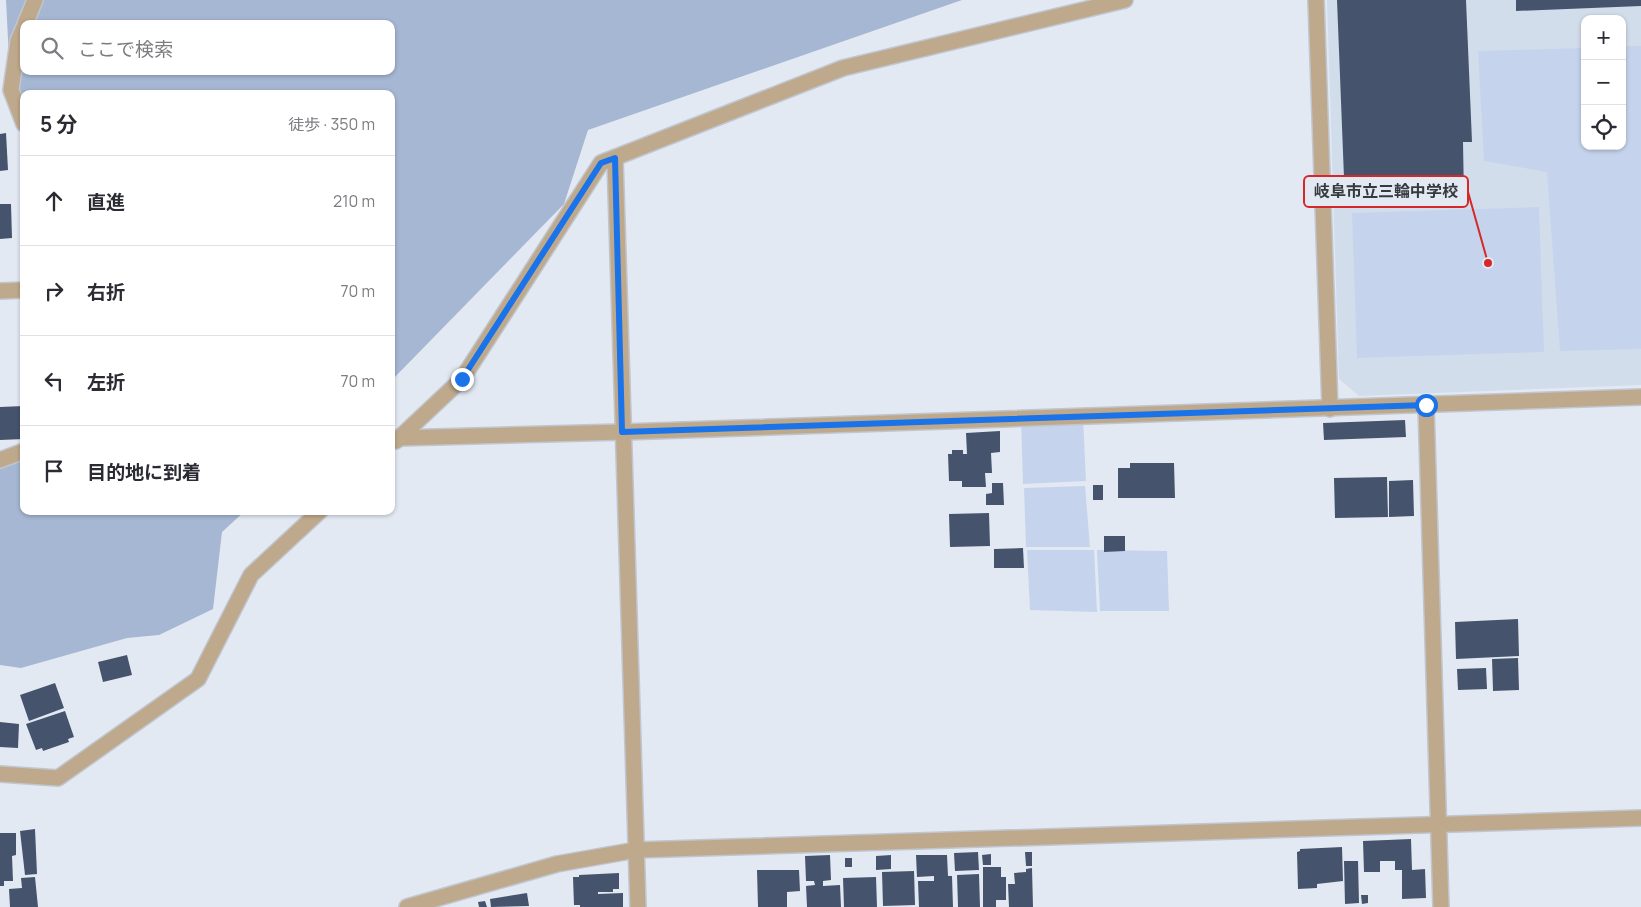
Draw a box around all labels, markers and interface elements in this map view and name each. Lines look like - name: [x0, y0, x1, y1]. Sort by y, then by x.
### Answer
- map controls: [1581, 15, 1626, 150]
- button: +: [1581, 15, 1626, 60]
- search box: [20, 20, 395, 75]
- icon: search: [38, 34, 66, 62]
- text: ここで検索: [78, 36, 173, 62]
- button: −: [1581, 60, 1626, 105]
- button: locate: [1581, 105, 1626, 150]
- text: 5 分: [40, 110, 78, 138]
- text: 徒歩 · 350 m: [288, 113, 375, 135]
- callout: 岐阜市立三輪中学校: [1304, 176, 1468, 207]
- text: 岐阜市立三輪中学校: [1314, 180, 1458, 202]
- icon: ahead: [40, 187, 68, 215]
- text: 直進: [87, 189, 125, 215]
- text: 210 m: [333, 190, 375, 212]
- icon: right: [40, 277, 68, 305]
- text: 右折: [87, 279, 125, 305]
- text: 70 m: [340, 280, 375, 302]
- icon: left: [40, 367, 68, 395]
- route end: [451, 368, 474, 391]
- text: 左折: [87, 369, 125, 395]
- text: 70 m: [340, 370, 375, 392]
- route start: [1415, 394, 1438, 417]
- icon: arrive: [40, 457, 68, 485]
- text: 目的地に到着: [87, 459, 201, 485]

